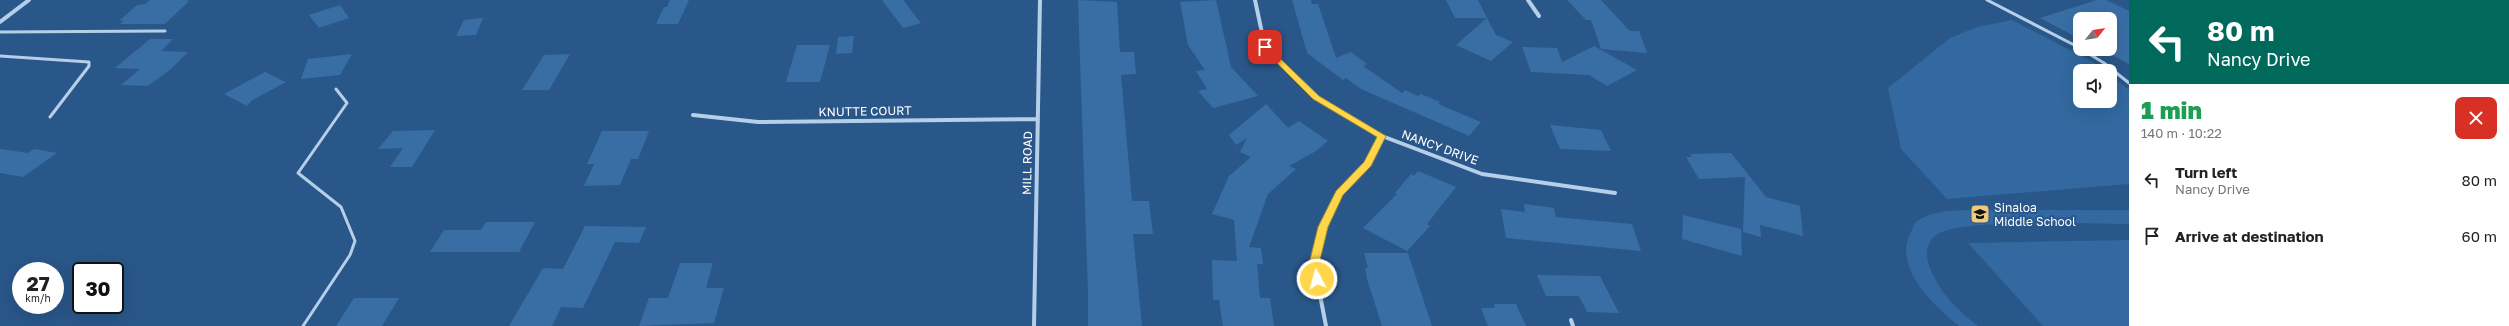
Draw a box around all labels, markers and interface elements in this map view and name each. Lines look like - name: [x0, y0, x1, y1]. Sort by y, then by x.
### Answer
- north arrow: [2073, 12, 2117, 56]
- map controls: [2073, 12, 2117, 108]
- text: 80 m: [2207, 14, 2275, 47]
- icon: left: [2141, 16, 2193, 68]
- pin: [1248, 30, 1282, 64]
- icon: arrive: [1254, 36, 1276, 58]
- text: Nancy Drive: [2207, 48, 2311, 70]
- button: sound: [2073, 64, 2117, 108]
- text: 1 min: [2141, 95, 2202, 124]
- button: close: [2455, 97, 2497, 139]
- street label: KNUTTE COURT: [818, 103, 912, 119]
- text: 140 m · 10:22: [2141, 125, 2222, 141]
- street label: NANCY DRIVE: [1400, 126, 1480, 168]
- street label: MILL ROAD: [1019, 131, 1035, 195]
- text: Turn left: [2175, 163, 2237, 181]
- icon: left: [2141, 169, 2163, 191]
- text: 80 m: [2462, 171, 2497, 189]
- text: Nancy Drive: [2175, 181, 2250, 197]
- place label: Sinaloa Middle School: [1994, 200, 2076, 229]
- school or university icon: Sinaloa Middle School: [1969, 203, 1991, 225]
- icon: arrive: [2141, 225, 2163, 247]
- text: Arrive at destination: [2175, 227, 2324, 245]
- text: 60 m: [2462, 227, 2497, 245]
- position arrow: [1296, 258, 1338, 300]
- speed limit sign: 30: [72, 262, 124, 314]
- text: 27: [26, 271, 50, 295]
- text: km/h: [25, 292, 51, 304]

